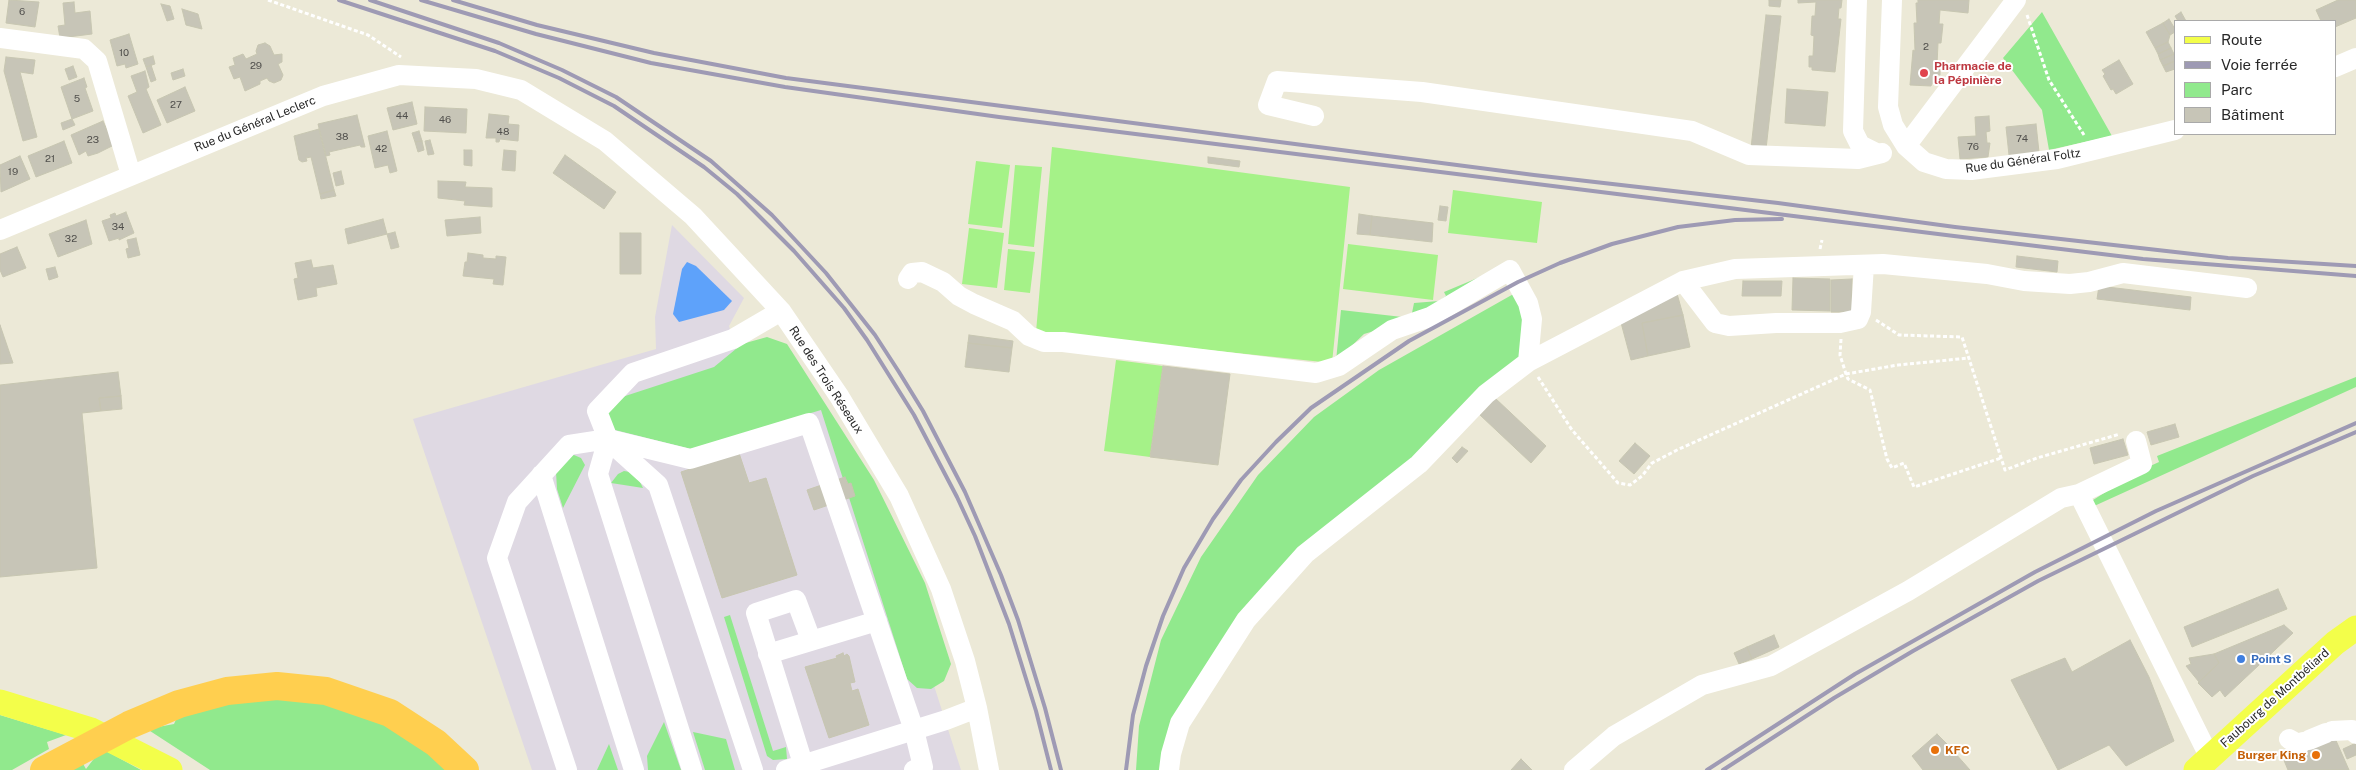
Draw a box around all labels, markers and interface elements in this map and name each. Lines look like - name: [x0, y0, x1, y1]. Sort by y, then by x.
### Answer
- house number: 6: [19, 6, 25, 18]
- legend: [2174, 20, 2336, 135]
- text: Route: [2221, 31, 2262, 48]
- house number: 2: [1923, 41, 1929, 53]
- house number: 10: [119, 47, 129, 59]
- text: Voie ferrée: [2221, 56, 2298, 73]
- place label: Pharmacie de la Pépinière: [1934, 59, 2012, 87]
- house number: 29: [250, 60, 262, 72]
- marker: Pharmacie de la Pépinière: [1918, 67, 1930, 79]
- text: Parc: [2221, 81, 2253, 98]
- house number: 5: [74, 93, 80, 105]
- street label: Rue du Général Leclerc: [192, 93, 318, 155]
- house number: 27: [170, 99, 182, 111]
- text: Bâtiment: [2221, 106, 2284, 123]
- house number: 44: [396, 110, 408, 122]
- house number: 46: [439, 114, 451, 126]
- house number: 48: [497, 126, 509, 138]
- house number: 38: [336, 131, 348, 143]
- house number: 74: [2016, 133, 2028, 145]
- house number: 23: [87, 134, 99, 146]
- house number: 76: [1967, 141, 1979, 153]
- house number: 42: [375, 143, 387, 155]
- street label: Rue du Général Foltz: [1965, 146, 2081, 176]
- house number: 21: [45, 153, 55, 165]
- house number: 19: [8, 166, 18, 178]
- house number: 34: [112, 221, 124, 233]
- house number: 32: [65, 233, 77, 245]
- street label: Rue des Trois Réseaux: [786, 323, 866, 437]
- street label: Faubourg de Montbéliard: [2218, 645, 2332, 751]
- place label: Point S: [2251, 652, 2292, 666]
- marker: Point S: [2235, 653, 2247, 665]
- place label: KFC: [1945, 743, 1970, 757]
- marker: KFC: [1929, 744, 1941, 756]
- place label: Burger King: [2237, 748, 2306, 762]
- marker: Burger King: [2310, 749, 2322, 761]

